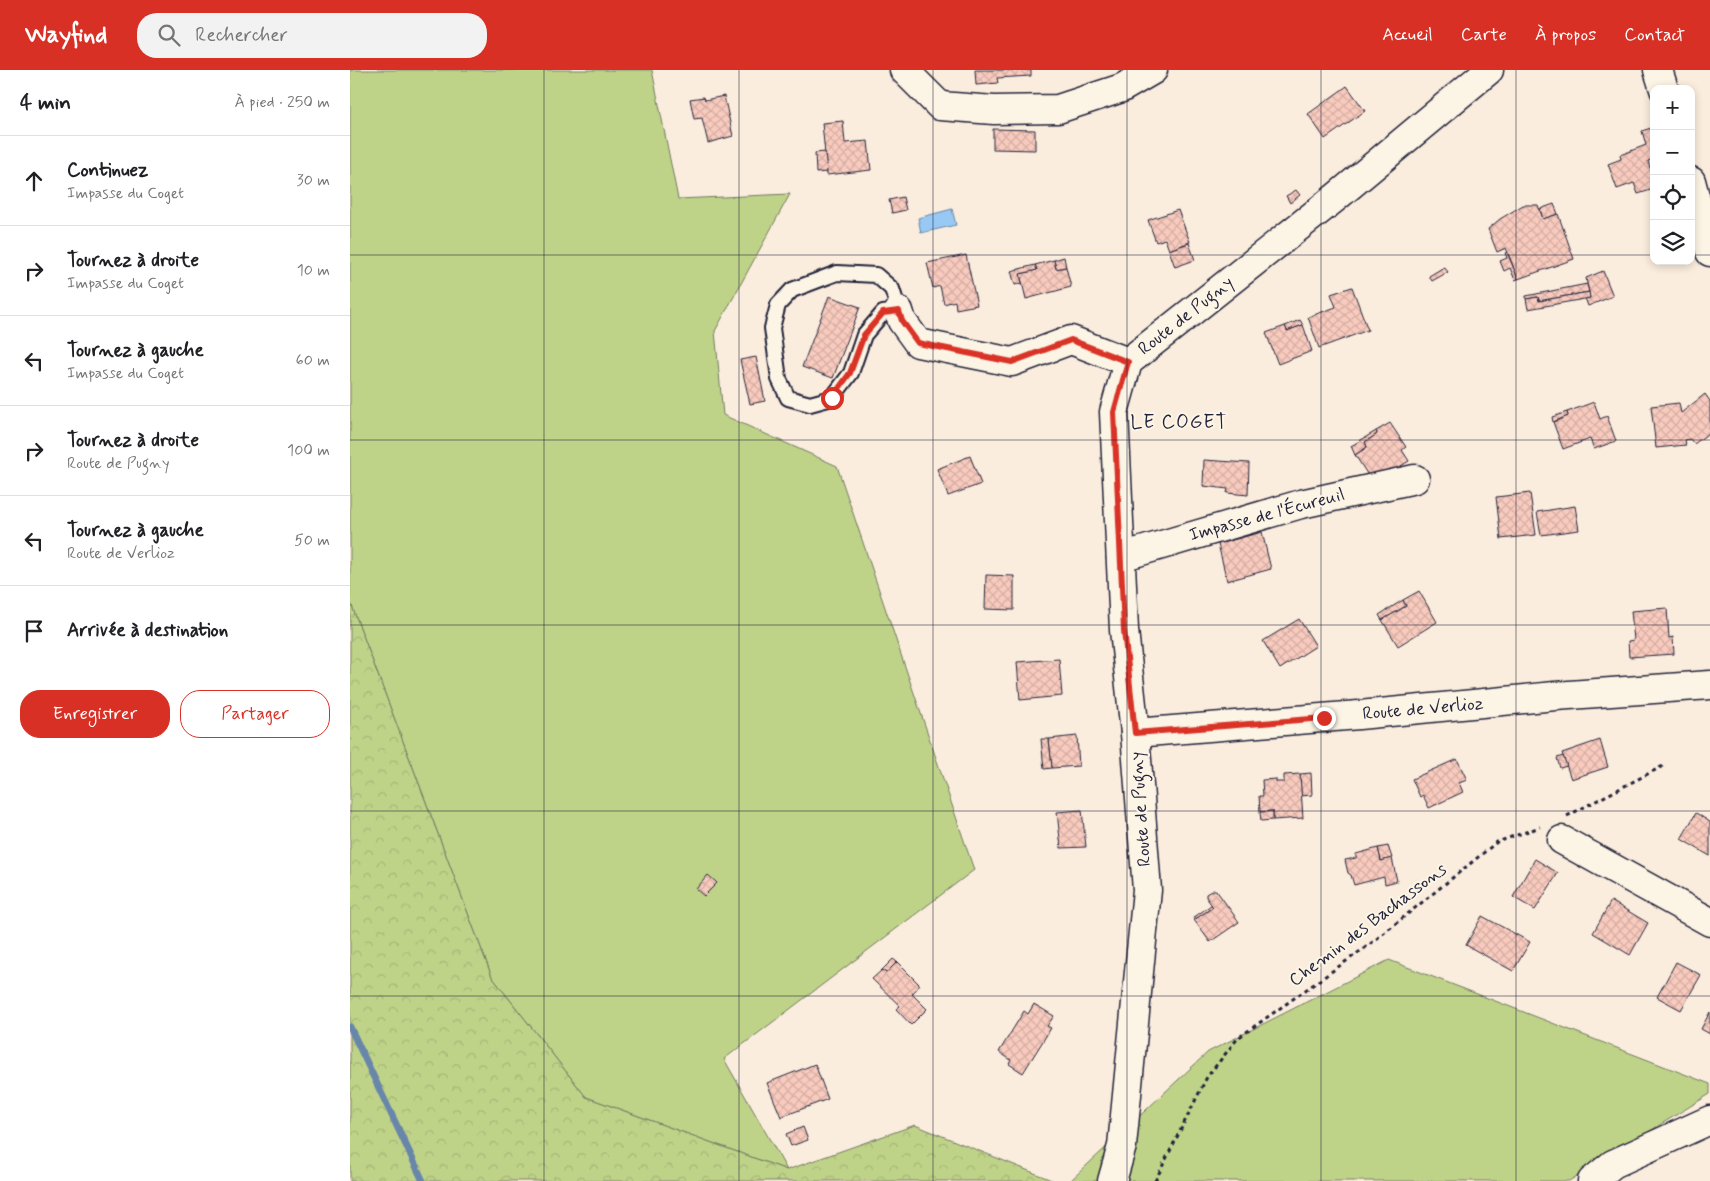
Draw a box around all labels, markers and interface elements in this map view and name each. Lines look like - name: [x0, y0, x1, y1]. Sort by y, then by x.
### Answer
- search box: [137, 13, 487, 58]
- text: Wayfind: [25, 20, 107, 51]
- icon: search: [155, 21, 183, 49]
- text: Rechercher: [195, 23, 288, 48]
- text: Accueil: [1382, 23, 1433, 47]
- text: Carte: [1461, 23, 1507, 47]
- text: À propos: [1535, 23, 1596, 47]
- text: Contact: [1624, 23, 1685, 47]
- map controls: [1650, 85, 1695, 265]
- button: +: [1650, 85, 1695, 130]
- text: 4 min: [20, 89, 71, 117]
- text: À pied · 250 m: [235, 92, 330, 113]
- button: −: [1650, 130, 1695, 175]
- text: Continuez: [67, 158, 148, 183]
- icon: ahead: [20, 167, 48, 195]
- text: 30 m: [297, 170, 330, 191]
- button: locate: [1650, 175, 1695, 220]
- text: Impasse du Coget: [67, 183, 184, 204]
- button: layers: [1650, 220, 1695, 265]
- text: Tournez à droite: [67, 248, 199, 273]
- icon: right: [20, 257, 48, 285]
- text: 10 m: [297, 260, 330, 281]
- street label: Route de Pugny: [1133, 271, 1240, 363]
- text: Impasse du Coget: [67, 273, 184, 294]
- text: Tournez à gauche: [67, 338, 204, 363]
- icon: left: [20, 347, 48, 375]
- text: 60 m: [296, 350, 330, 371]
- text: Impasse du Coget: [67, 363, 184, 384]
- route start: [821, 387, 844, 410]
- district label: LE COGET: [1131, 410, 1227, 435]
- text: Tournez à droite: [67, 428, 199, 453]
- icon: right: [20, 437, 48, 465]
- text: 100 m: [287, 440, 330, 461]
- text: Route de Pugny: [67, 453, 169, 474]
- street label: Impasse de l'Écureuil: [1187, 483, 1347, 547]
- text: Tournez à gauche: [67, 518, 204, 543]
- icon: left: [20, 527, 48, 555]
- text: 50 m: [294, 530, 330, 551]
- text: Route de Verlioz: [67, 543, 175, 564]
- icon: arrive: [20, 617, 48, 645]
- text: Arrivée à destination: [67, 618, 228, 643]
- button: Enregistrer: [20, 690, 170, 738]
- button: Partager: [180, 690, 330, 738]
- street label: Route de Verlioz: [1361, 692, 1485, 726]
- route end: [1313, 707, 1336, 730]
- street label: Route de Pugny: [1125, 751, 1159, 867]
- street label: Chemin des Bachassons: [1284, 858, 1452, 992]

